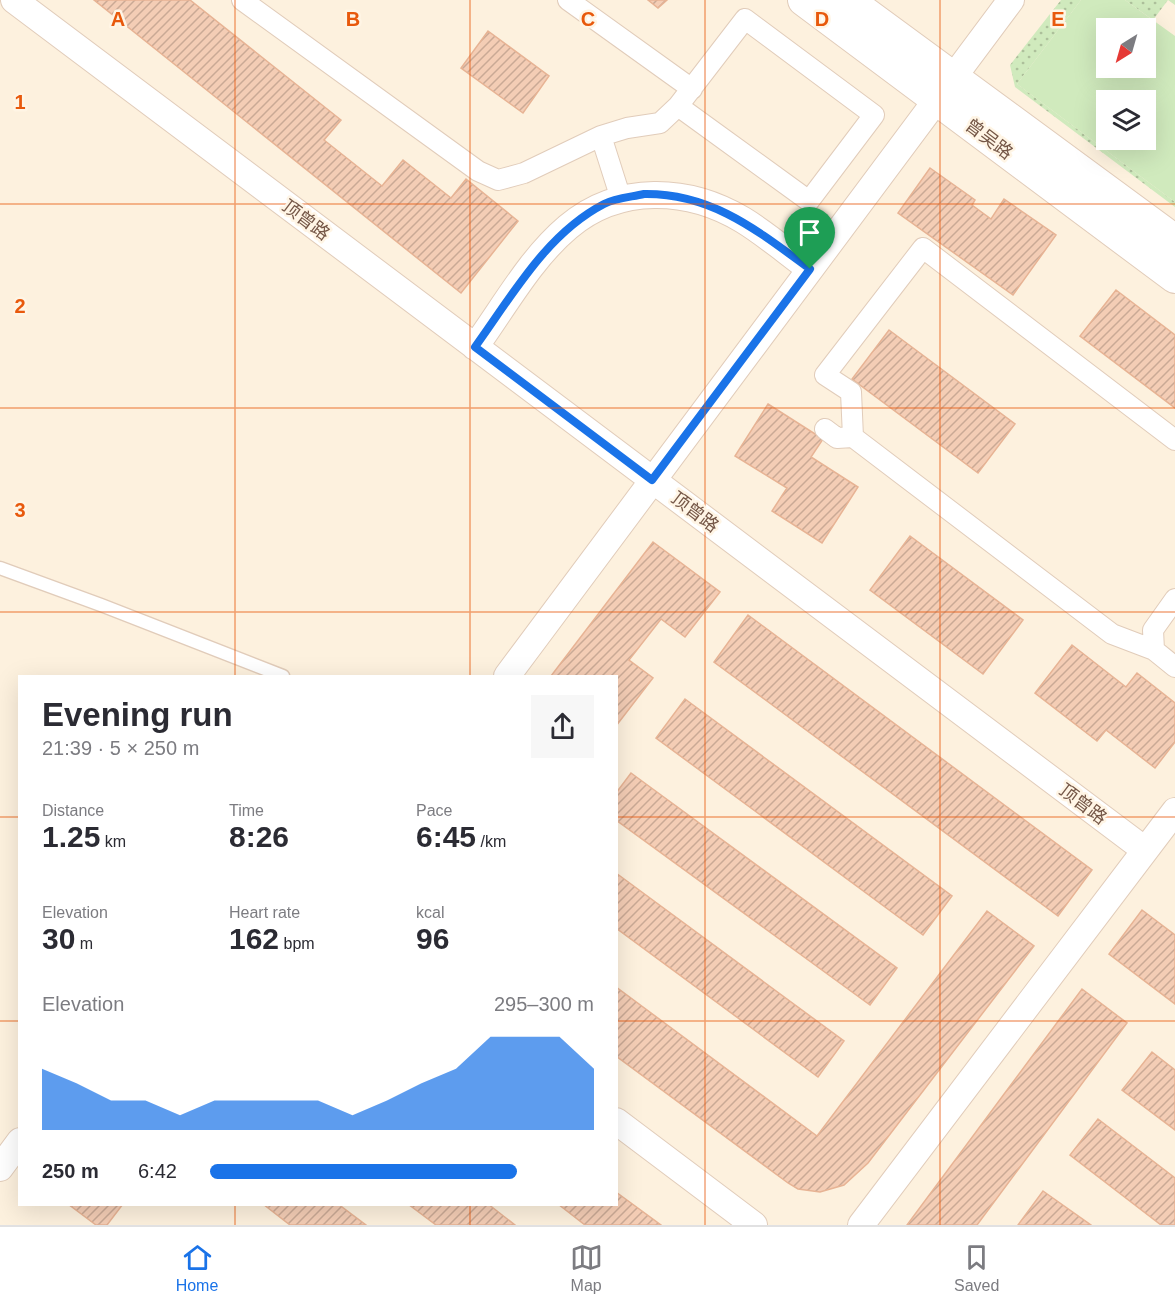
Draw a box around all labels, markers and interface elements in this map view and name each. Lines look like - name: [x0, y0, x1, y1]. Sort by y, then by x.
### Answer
- text: A: [111, 8, 125, 30]
- text: B: [346, 8, 360, 30]
- text: C: [581, 8, 595, 30]
- text: D: [815, 8, 829, 30]
- text: E: [1051, 8, 1065, 30]
- north arrow: [1096, 18, 1156, 78]
- map controls: [1096, 18, 1156, 150]
- button: layers: [1096, 90, 1156, 150]
- text: 1: [14, 91, 26, 113]
- street label: 曾吴路: [961, 115, 1017, 163]
- street label: 顶曾路: [278, 196, 334, 244]
- pin: [784, 207, 835, 269]
- icon: arrive: [793, 216, 826, 249]
- text: 2: [14, 295, 26, 317]
- street label: 顶曾路: [667, 488, 723, 536]
- text: 3: [14, 499, 26, 521]
- button: share: [531, 695, 594, 758]
- text: Evening run: [42, 696, 233, 733]
- text: 21:39 · 5 × 250 m: [42, 737, 199, 759]
- street label: 顶曾路: [1055, 780, 1111, 828]
- text: Distance: [42, 802, 104, 819]
- text: Time: [229, 802, 264, 819]
- text: Pace: [416, 802, 452, 819]
- text: 1.25: [42, 820, 100, 853]
- text: 8:26: [229, 820, 289, 853]
- text: 6:45: [416, 820, 476, 853]
- text: km: [100, 833, 126, 850]
- text: /km: [476, 833, 506, 850]
- text: Elevation: [42, 904, 108, 921]
- text: Heart rate: [229, 904, 300, 921]
- text: kcal: [416, 904, 444, 921]
- text: 30: [42, 922, 75, 955]
- text: 162: [229, 922, 279, 955]
- text: 96: [416, 922, 449, 955]
- text: m: [75, 935, 93, 952]
- text: bpm: [279, 935, 315, 952]
- text: Elevation: [42, 993, 124, 1015]
- text: 295–300 m: [494, 993, 594, 1015]
- text: 250 m: [42, 1160, 99, 1182]
- text: 6:42: [138, 1160, 177, 1182]
- tab: Home: [176, 1241, 218, 1295]
- tab: Map: [570, 1241, 603, 1295]
- tab: Saved: [954, 1241, 999, 1295]

